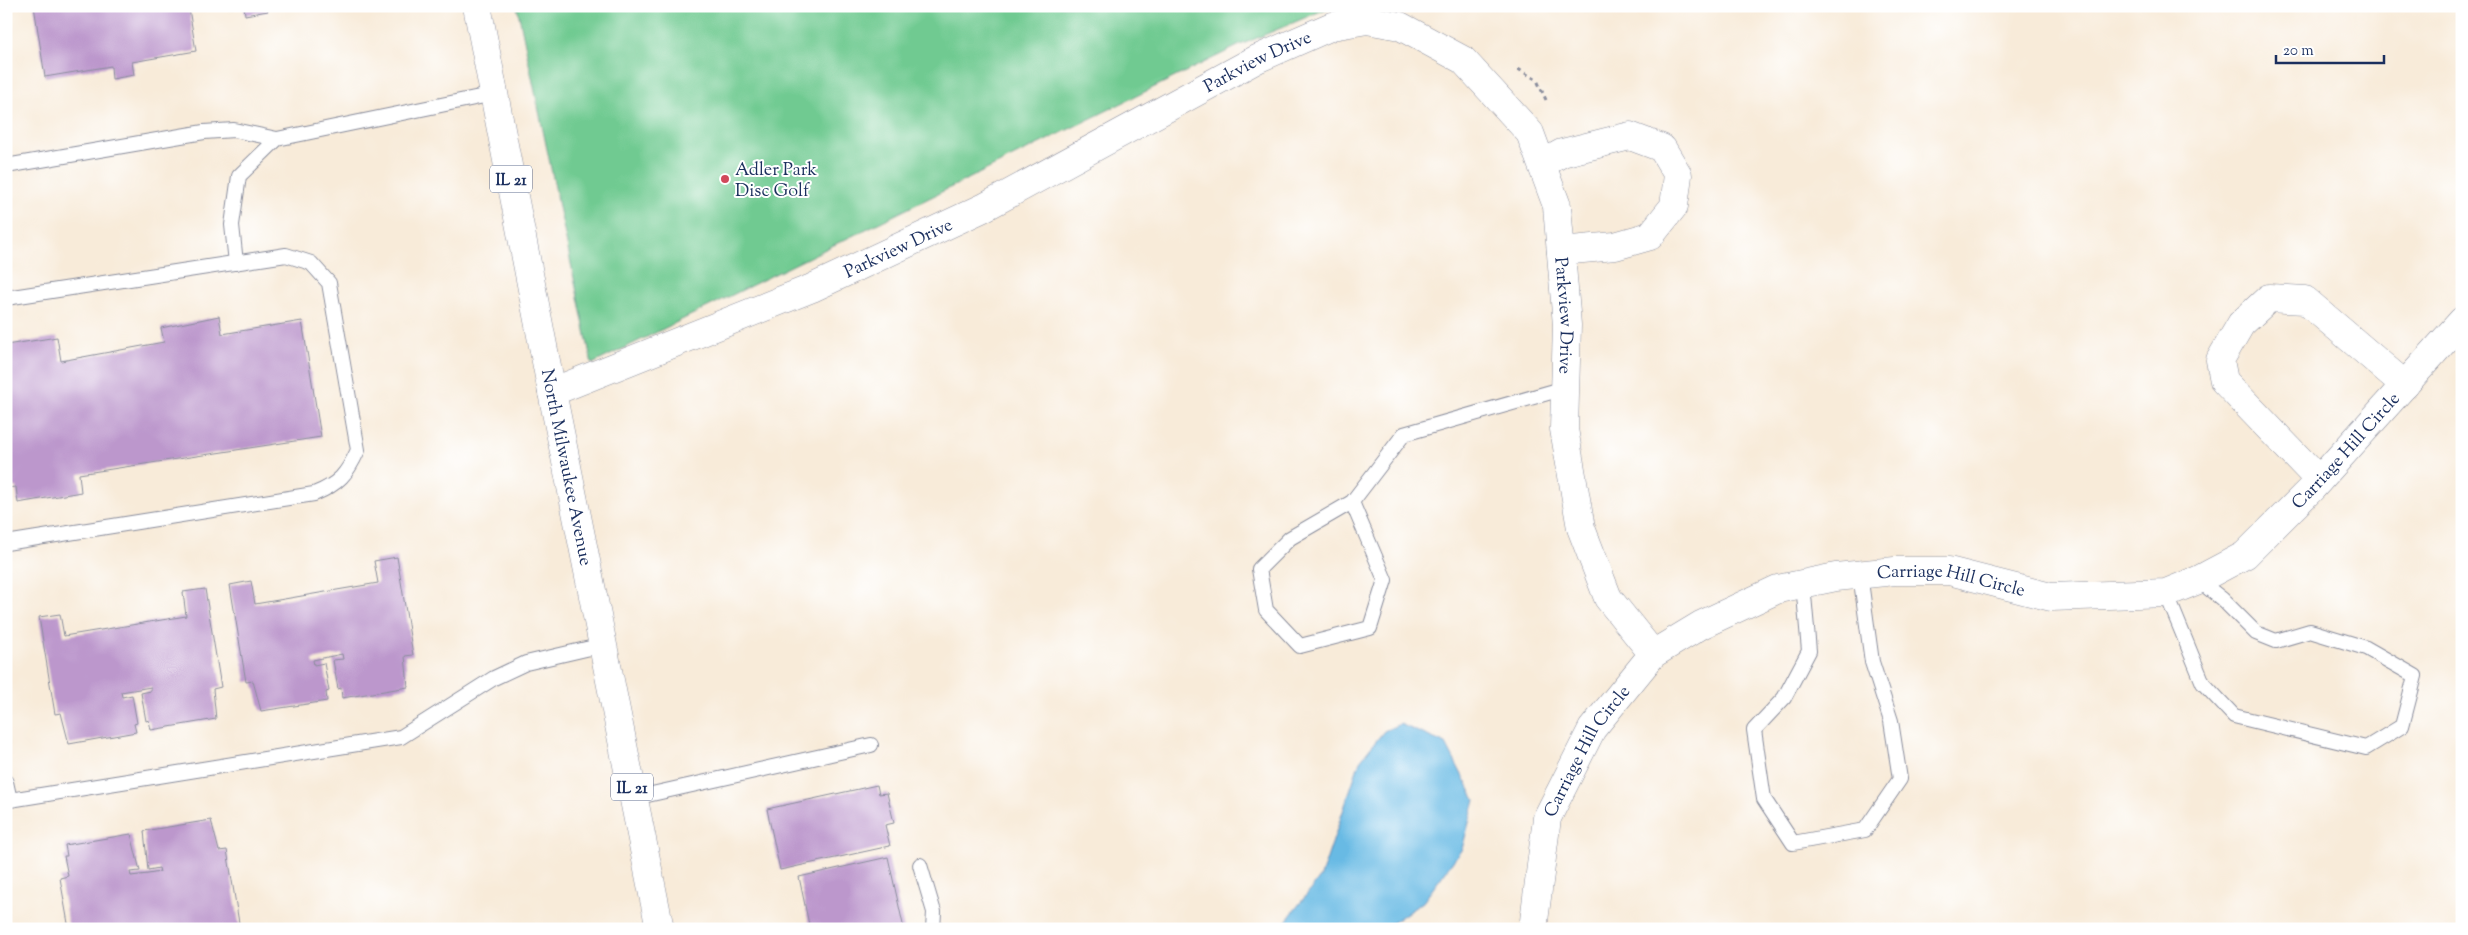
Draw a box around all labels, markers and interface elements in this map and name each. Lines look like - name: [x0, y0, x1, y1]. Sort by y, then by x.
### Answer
- street label: Parkview Drive: [1200, 26, 1316, 101]
- scale bar: [2276, 32, 2383, 64]
- text: 20 m: [2283, 41, 2314, 62]
- place label: Adler Park Disc Golf: [735, 158, 817, 205]
- road number: IL 21: [490, 165, 532, 192]
- marker: Adler Park Disc Golf: [719, 173, 731, 185]
- street label: Parkview Drive: [840, 213, 958, 286]
- street label: Parkview Drive: [1546, 256, 1578, 374]
- street label: North Milwaukee Avenue: [533, 367, 598, 568]
- street label: Carriage Hill Circle: [2287, 387, 2407, 516]
- street label: Carriage Hill Circle: [1876, 560, 2028, 605]
- street label: Carriage Hill Circle: [1538, 680, 1637, 822]
- road number: IL 21: [611, 774, 653, 800]

